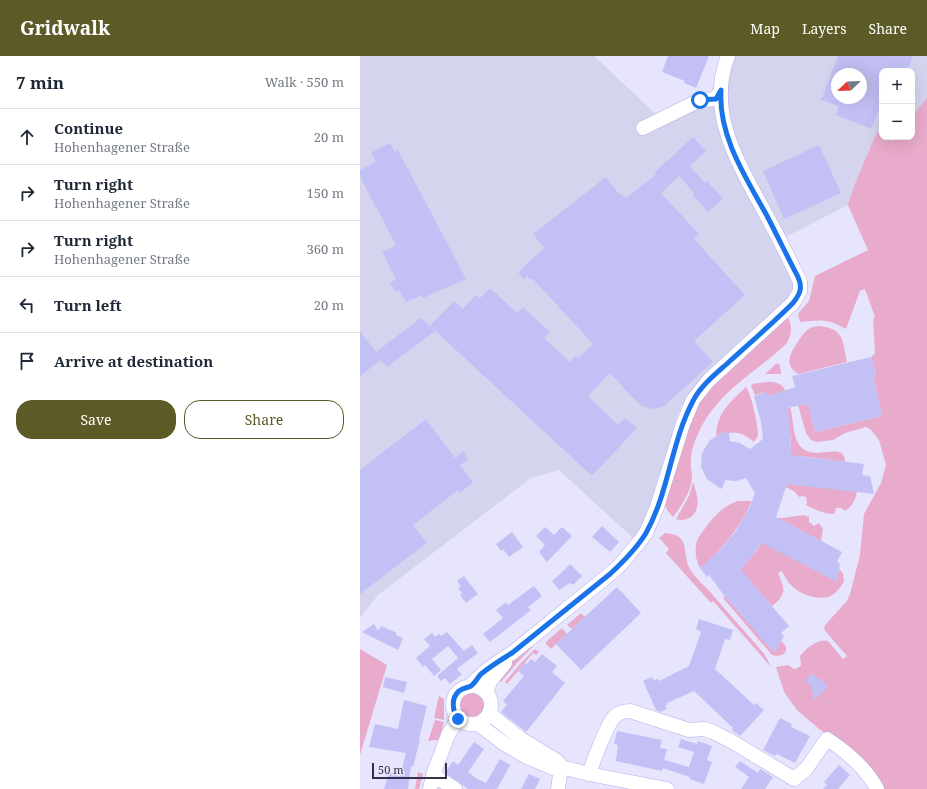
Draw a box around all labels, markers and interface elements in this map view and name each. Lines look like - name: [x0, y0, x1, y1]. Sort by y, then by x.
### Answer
- text: Gridwalk: [20, 15, 110, 41]
- text: Map: [750, 19, 780, 38]
- text: Layers: [802, 19, 847, 38]
- text: Share: [869, 19, 907, 38]
- north arrow: [831, 68, 867, 104]
- map controls: [879, 68, 915, 140]
- button: +: [879, 68, 915, 104]
- text: 7 min: [16, 71, 64, 94]
- text: Walk · 550 m: [265, 73, 344, 91]
- route start: [691, 91, 709, 109]
- button: −: [879, 104, 915, 140]
- text: Continue: [54, 118, 123, 138]
- icon: ahead: [16, 126, 38, 148]
- text: 20 m: [314, 128, 344, 146]
- text: Hohenhagener Straße: [54, 138, 190, 156]
- text: Turn right: [54, 174, 133, 194]
- icon: right: [16, 182, 38, 204]
- text: 150 m: [307, 184, 344, 202]
- text: Hohenhagener Straße: [54, 194, 190, 212]
- text: Turn right: [54, 230, 133, 250]
- icon: right: [16, 238, 38, 260]
- text: 360 m: [307, 240, 344, 258]
- text: Hohenhagener Straße: [54, 250, 190, 268]
- icon: left: [16, 294, 38, 316]
- text: Turn left: [54, 295, 122, 315]
- text: 20 m: [314, 296, 344, 314]
- icon: arrive: [16, 350, 38, 372]
- text: Arrive at destination: [54, 351, 213, 371]
- button: Save: [16, 400, 176, 439]
- button: Share: [184, 400, 344, 439]
- route end: [449, 710, 467, 728]
- scale bar: [372, 761, 447, 780]
- text: 50 m: [378, 762, 404, 777]

